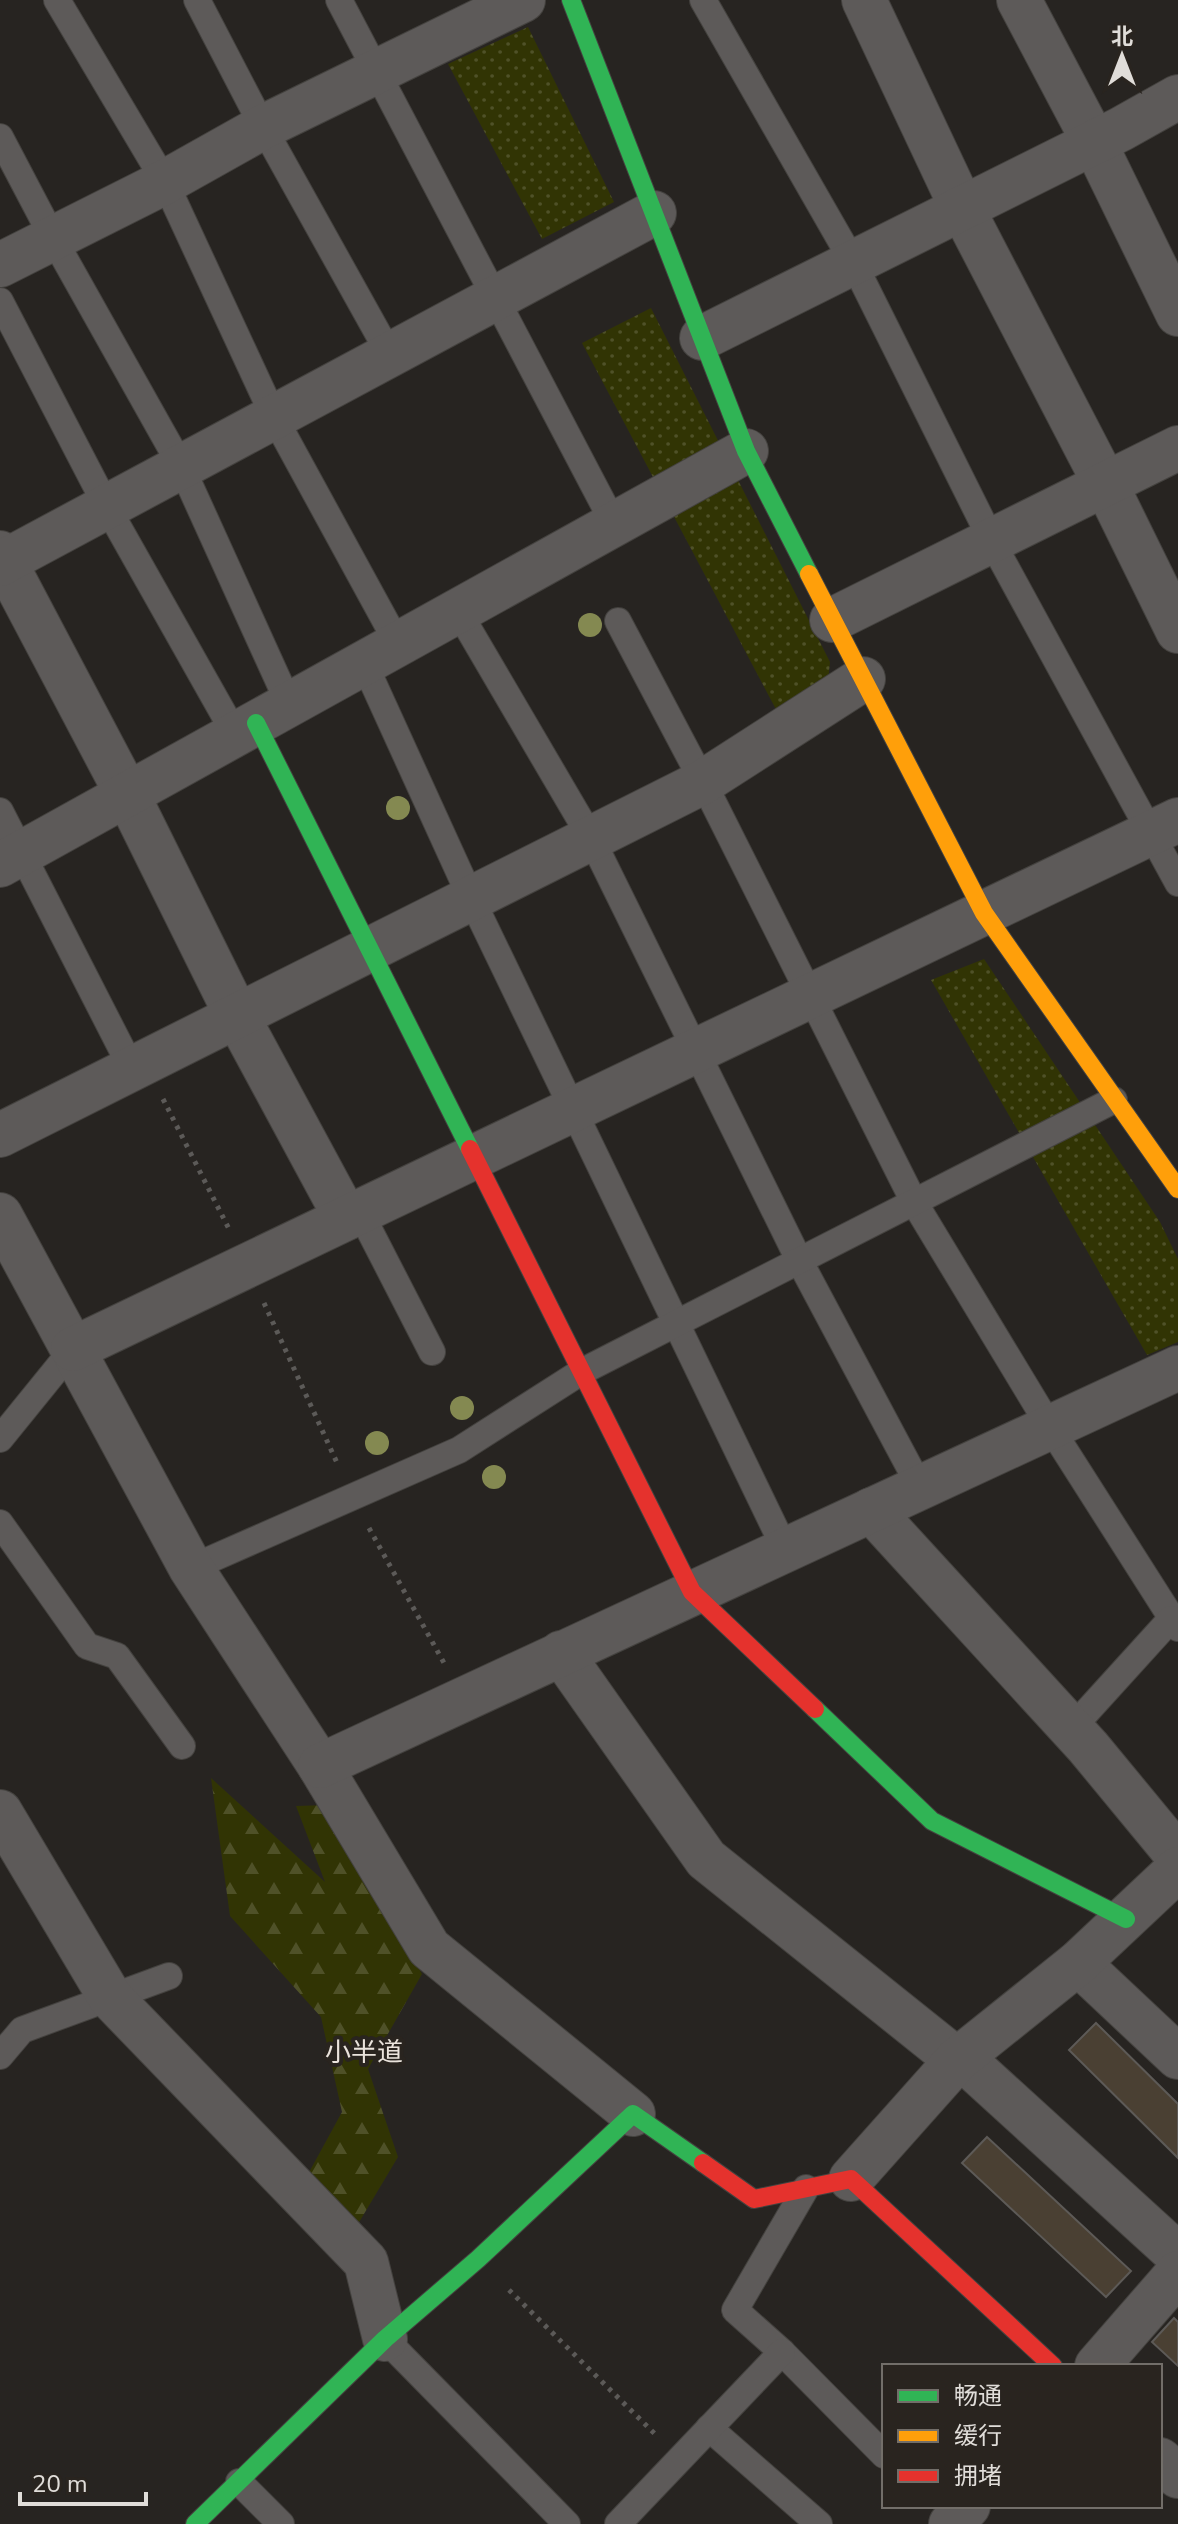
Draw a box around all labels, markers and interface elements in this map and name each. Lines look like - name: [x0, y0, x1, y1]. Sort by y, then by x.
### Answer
- north arrow: [1082, 16, 1162, 96]
- text: 北: [1111, 22, 1133, 52]
- district label: 小半道: [325, 2035, 403, 2070]
- legend: [882, 2364, 1162, 2508]
- text: 畅通: [954, 2380, 1002, 2412]
- text: 缓行: [954, 2420, 1002, 2452]
- scale bar: [20, 2456, 146, 2506]
- text: 拥堵: [954, 2460, 1002, 2492]
- text: 20 m: [32, 2468, 88, 2500]

